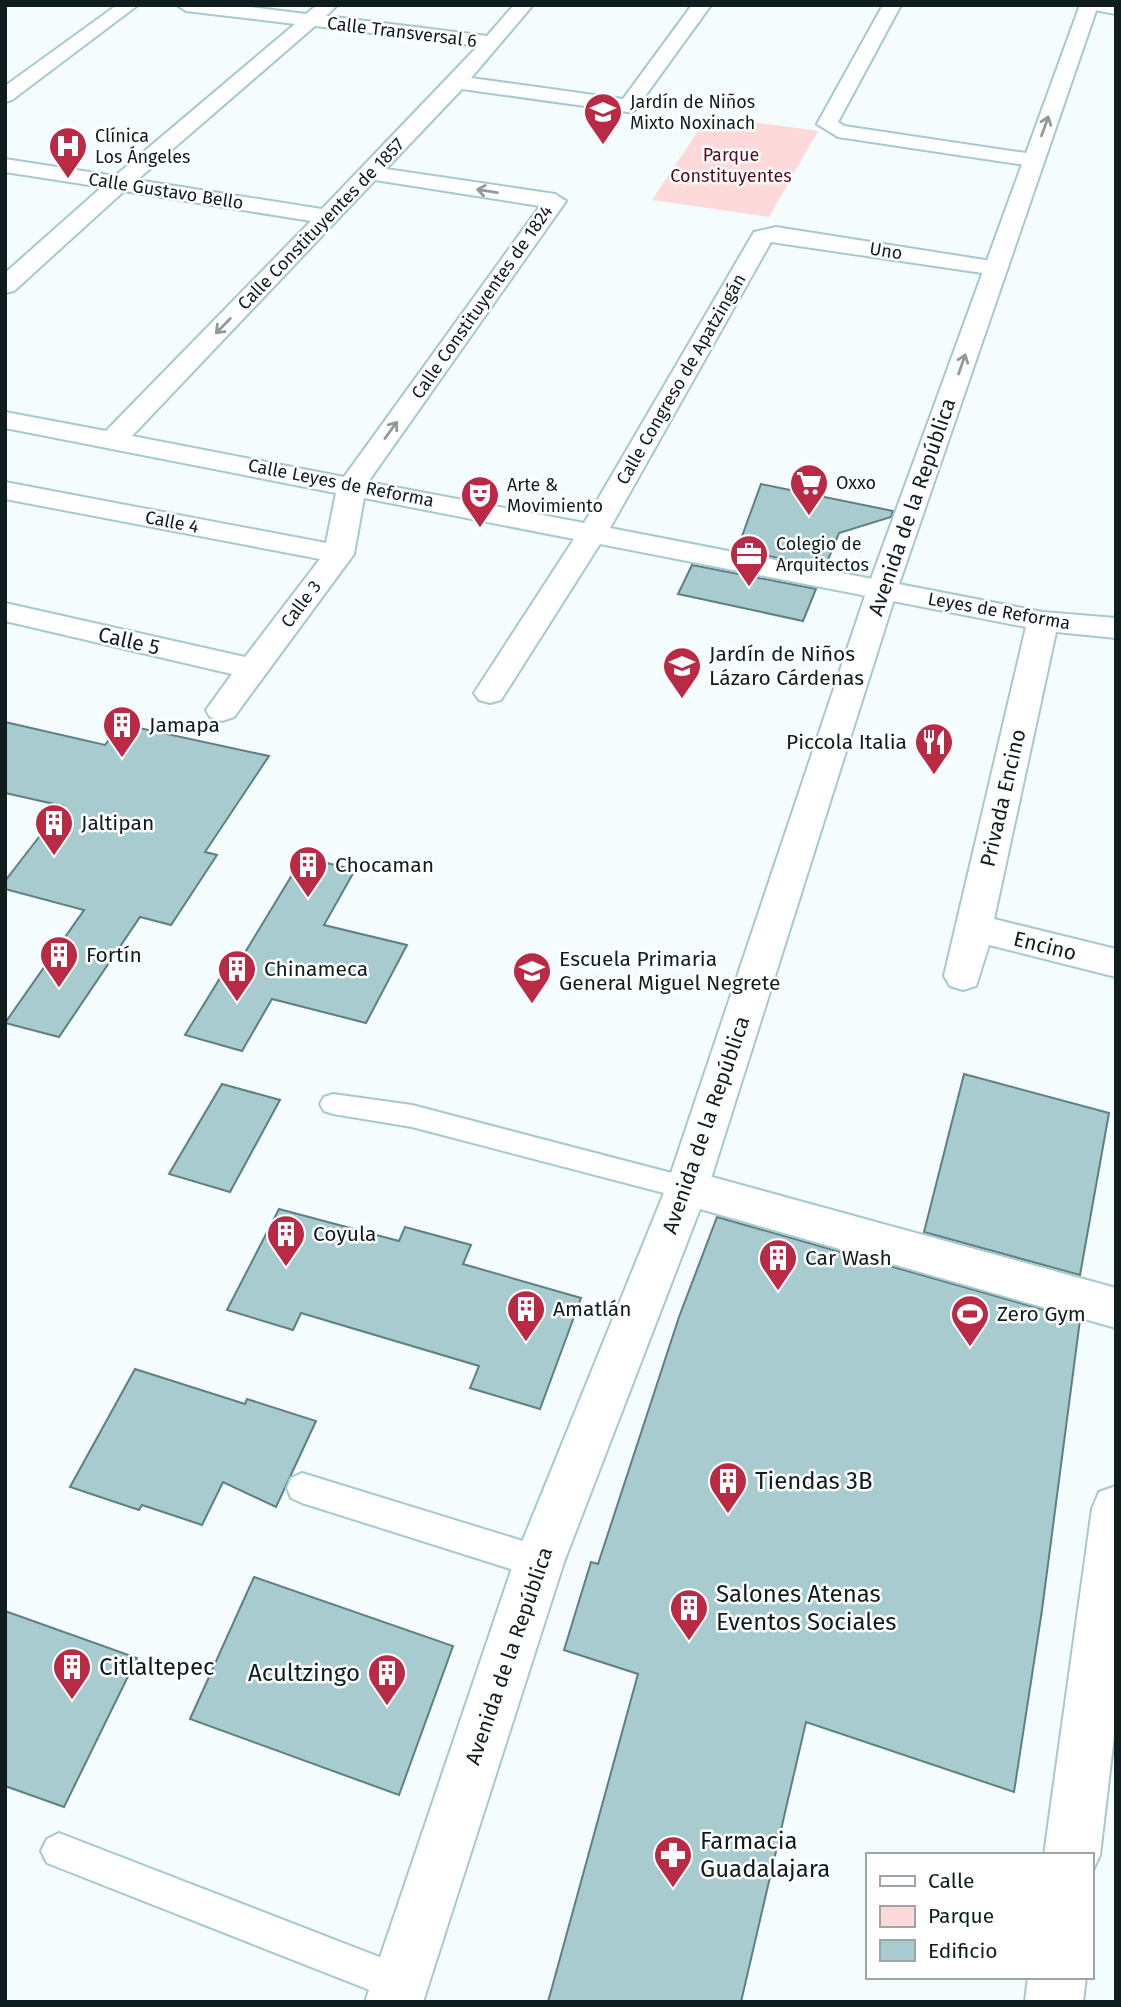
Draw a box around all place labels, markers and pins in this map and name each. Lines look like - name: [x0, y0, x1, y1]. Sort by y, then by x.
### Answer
- school or university icon: Jardín de Niños Mixto Noxinach: [582, 91, 624, 146]
- place label: Jardín de Niños Mixto Noxinach: [630, 91, 755, 134]
- hospital icon: Clínica Los Ángeles: [47, 125, 89, 180]
- place label: Clínica Los Ángeles: [95, 125, 190, 168]
- supermarket icon: Oxxo: [788, 462, 830, 517]
- place label: Oxxo: [836, 472, 876, 494]
- theatre icon: Arte & Movimiento: [459, 474, 501, 529]
- place label: Arte & Movimiento: [507, 474, 603, 517]
- office icon: Colegio de Arquitectos: [728, 533, 770, 588]
- place label: Colegio de Arquitectos: [776, 533, 869, 576]
- place label: Jardín de Niños Lázaro Cárdenas: [709, 641, 864, 691]
- school or university icon: Jardín de Niños Lázaro Cárdenas: [661, 645, 703, 700]
- building icon: Jamapa: [101, 704, 143, 759]
- place label: Jamapa: [149, 712, 220, 738]
- restaurant icon: Piccola Italia: [913, 721, 955, 776]
- place label: Piccola Italia: [786, 729, 907, 755]
- building icon: Jaltipan: [33, 802, 75, 857]
- place label: Jaltipan: [81, 810, 154, 836]
- building icon: Chocaman: [287, 844, 329, 899]
- place label: Chocaman: [335, 852, 434, 878]
- building icon: Fortín: [38, 934, 80, 989]
- place label: Fortín: [86, 942, 142, 968]
- place label: Escuela Primaria General Miguel Negrete: [559, 946, 780, 996]
- building icon: Chinameca: [216, 948, 258, 1003]
- school or university icon: Escuela Primaria General Miguel Negrete: [511, 950, 553, 1005]
- place label: Chinameca: [264, 956, 368, 982]
- building icon: Coyula: [265, 1213, 307, 1268]
- place label: Coyula: [313, 1221, 377, 1247]
- building icon: Car Wash: [757, 1237, 799, 1292]
- place label: Car Wash: [805, 1245, 892, 1271]
- building icon: Amatlán: [505, 1288, 547, 1343]
- sports icon: Zero Gym: [949, 1293, 991, 1348]
- place label: Amatlán: [553, 1296, 632, 1322]
- place label: Zero Gym: [997, 1301, 1086, 1327]
- building icon: Tiendas 3B: [707, 1460, 749, 1515]
- place label: Tiendas 3B: [755, 1467, 873, 1495]
- place label: Salones Atenas Eventos Sociales: [716, 1580, 896, 1636]
- building icon: Salones Atenas Eventos Sociales: [668, 1587, 710, 1642]
- building icon: Citlaltepec: [51, 1646, 93, 1701]
- building icon: Acultzingo: [366, 1652, 408, 1707]
- place label: Citlaltepec: [99, 1653, 215, 1681]
- place label: Acultzingo: [248, 1659, 360, 1687]
- place label: Farmacia Guadalajara: [700, 1827, 830, 1883]
- pharmacy icon: Farmacia Guadalajara: [652, 1834, 694, 1889]

